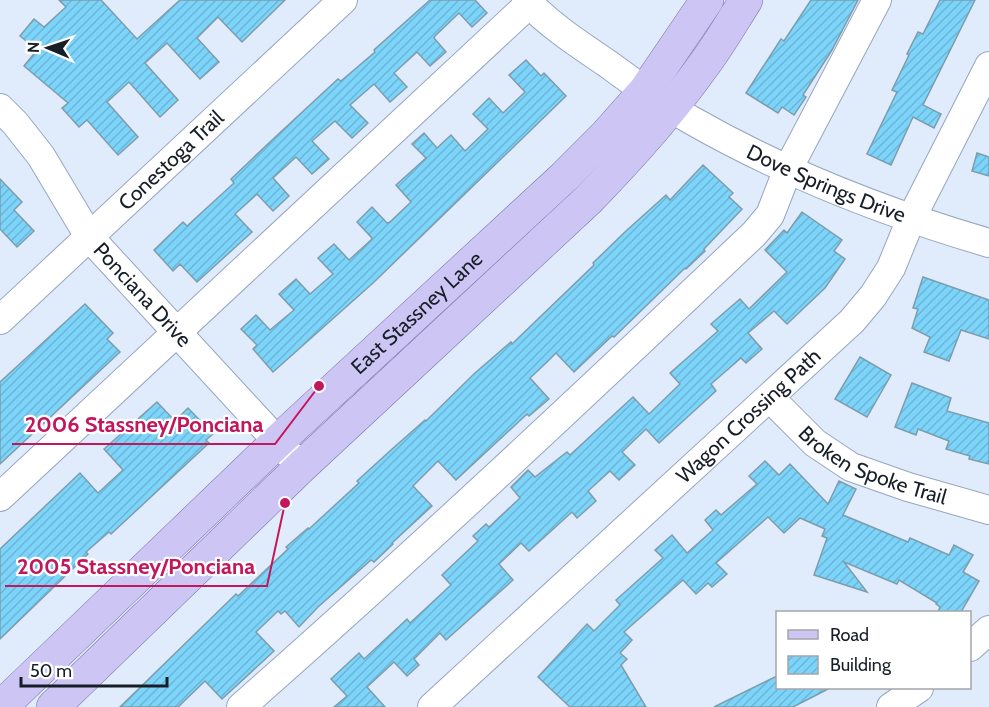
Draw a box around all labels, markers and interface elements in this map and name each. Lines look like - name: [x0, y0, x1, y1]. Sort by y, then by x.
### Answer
- north arrow: [18, 18, 78, 78]
- text: N: [24, 42, 43, 53]
- street label: Conestoga Trail: [113, 105, 229, 215]
- street label: Dove Springs Drive: [743, 139, 909, 227]
- street label: Ponciana Drive: [89, 237, 197, 352]
- street label: East Stassney Lane: [346, 246, 488, 379]
- street label: Wagon Crossing Path: [671, 343, 826, 488]
- callout: 2006 Stassney/Ponciana: [12, 404, 275, 444]
- text: 2006 Stassney/Ponciana: [25, 411, 263, 438]
- street label: Broken Spoke Trail: [793, 421, 950, 509]
- callout: 2005 Stassney/Ponciana: [5, 546, 267, 586]
- text: 2005 Stassney/Ponciana: [17, 553, 255, 580]
- legend: [776, 611, 971, 689]
- text: Road: [830, 624, 869, 646]
- scale bar: [21, 650, 166, 688]
- text: Building: [830, 654, 892, 676]
- text: 50 m: [30, 660, 72, 682]

